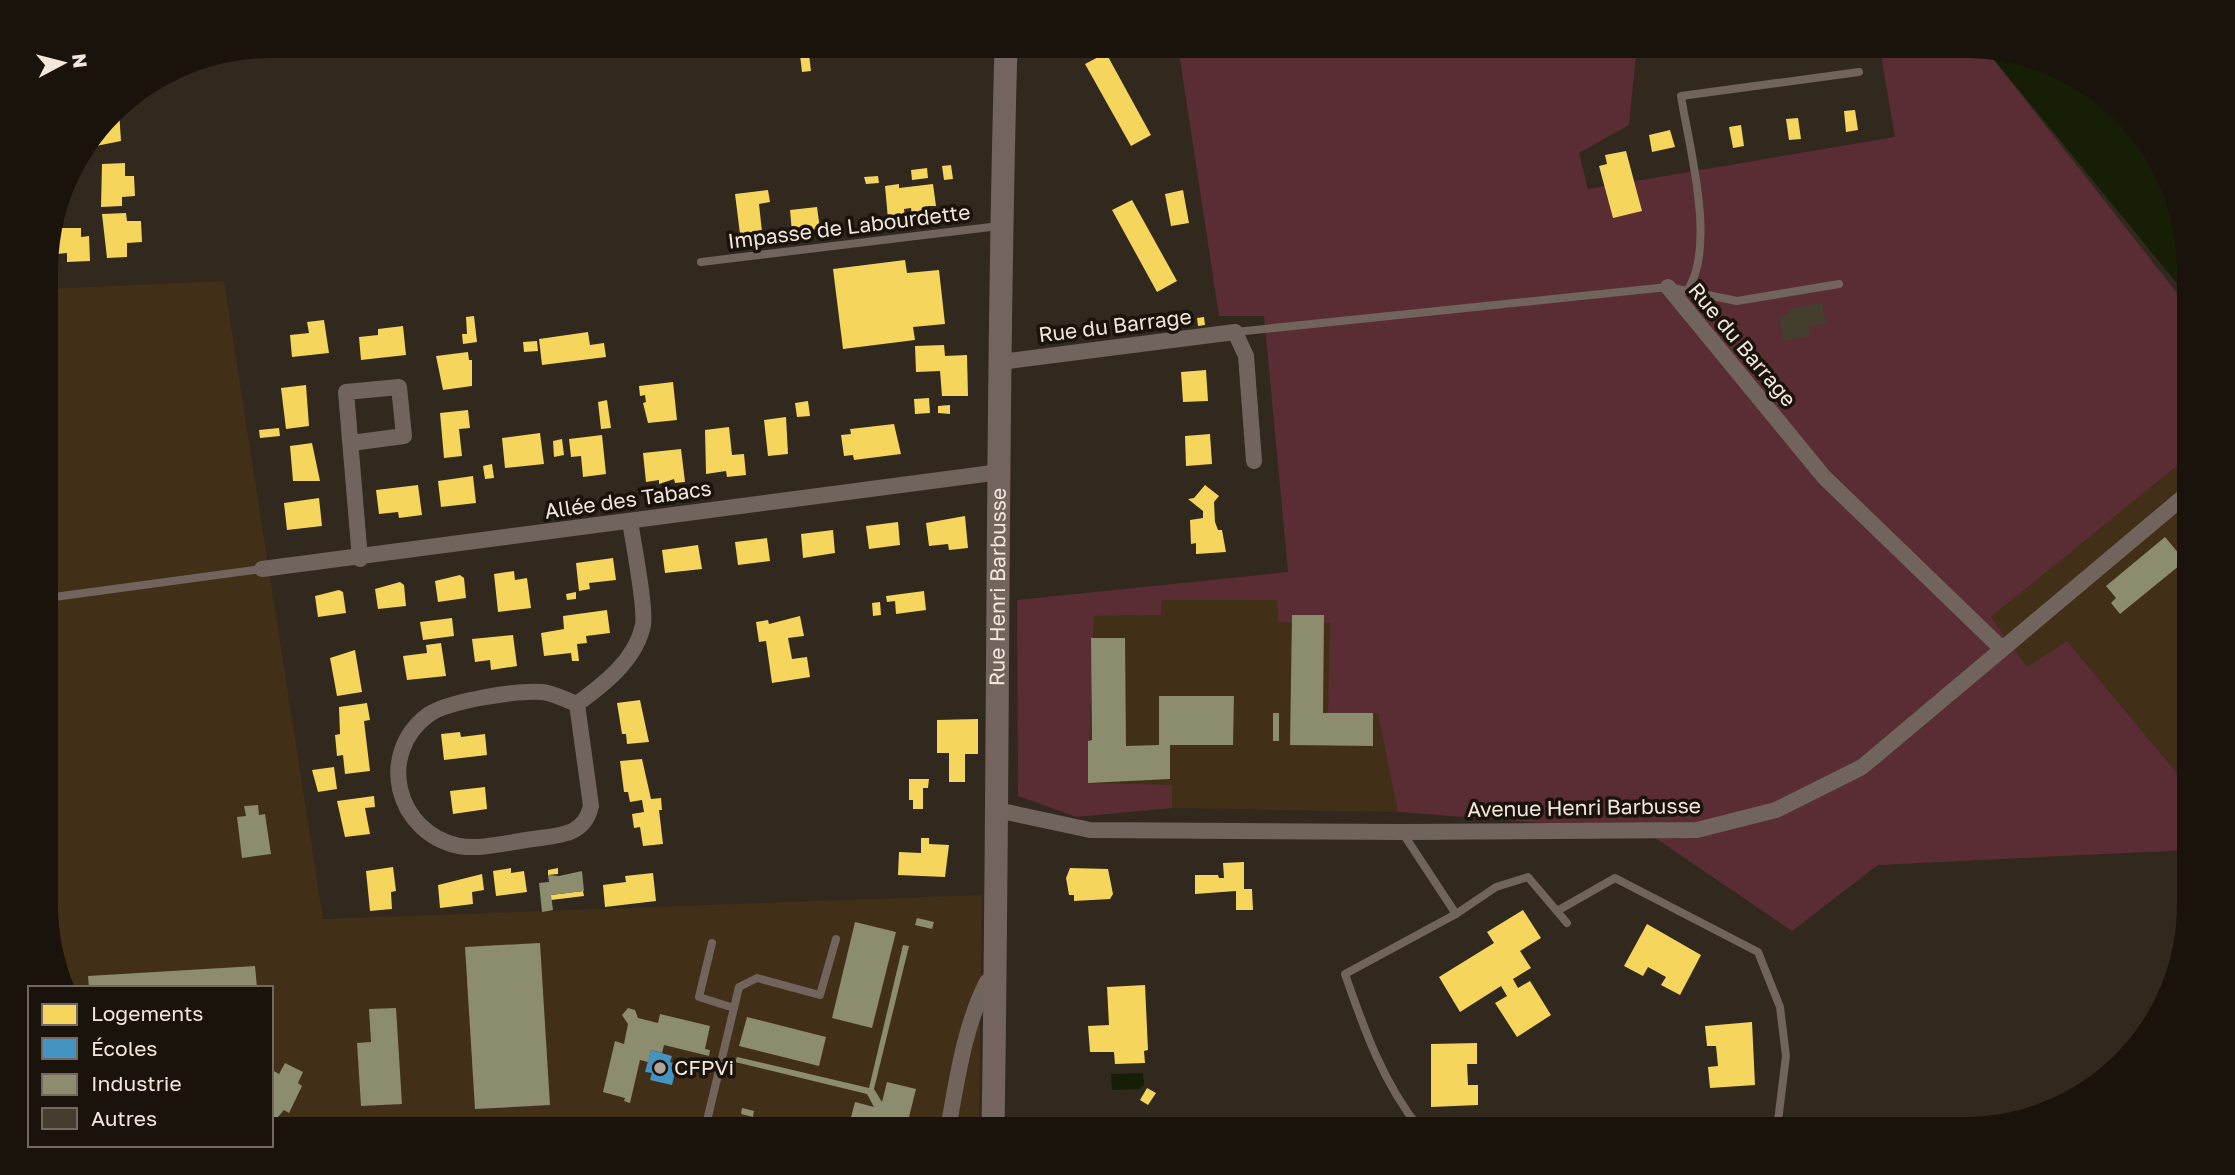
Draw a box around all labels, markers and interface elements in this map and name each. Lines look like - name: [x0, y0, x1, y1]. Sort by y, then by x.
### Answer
- north arrow: [28, 28, 98, 98]
- text: N: [68, 52, 93, 69]
- street label: Impasse de Labourdette: [726, 198, 972, 254]
- street label: Rue du Barrage: [1683, 277, 1802, 412]
- street label: Rue du Barrage: [1037, 303, 1193, 347]
- street label: Allée des Tabacs: [543, 474, 713, 524]
- street label: Rue Henri Barbusse: [983, 488, 1011, 686]
- street label: Avenue Henri Barbusse: [1467, 792, 1701, 822]
- legend: [28, 986, 273, 1147]
- text: Logements: [91, 1000, 203, 1026]
- text: Écoles: [91, 1035, 157, 1061]
- place label: CFPVi: [674, 1054, 734, 1080]
- marker: CFPVi: [652, 1060, 668, 1076]
- text: Industrie: [91, 1070, 182, 1096]
- text: Autres: [91, 1105, 157, 1131]

